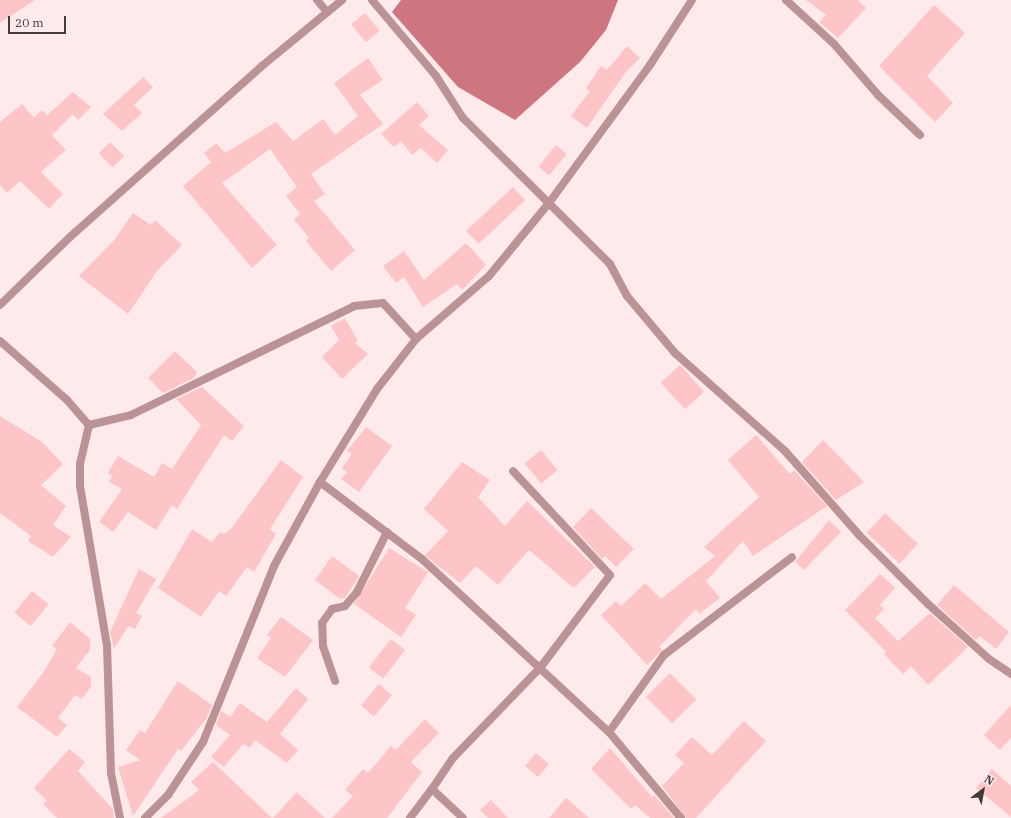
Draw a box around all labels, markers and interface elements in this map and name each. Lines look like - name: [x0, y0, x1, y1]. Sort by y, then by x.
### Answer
- scale bar: [10, 8, 68, 34]
- text: 20 m: [15, 15, 44, 30]
- north arrow: [963, 770, 1003, 810]
- text: N: [982, 772, 997, 788]

